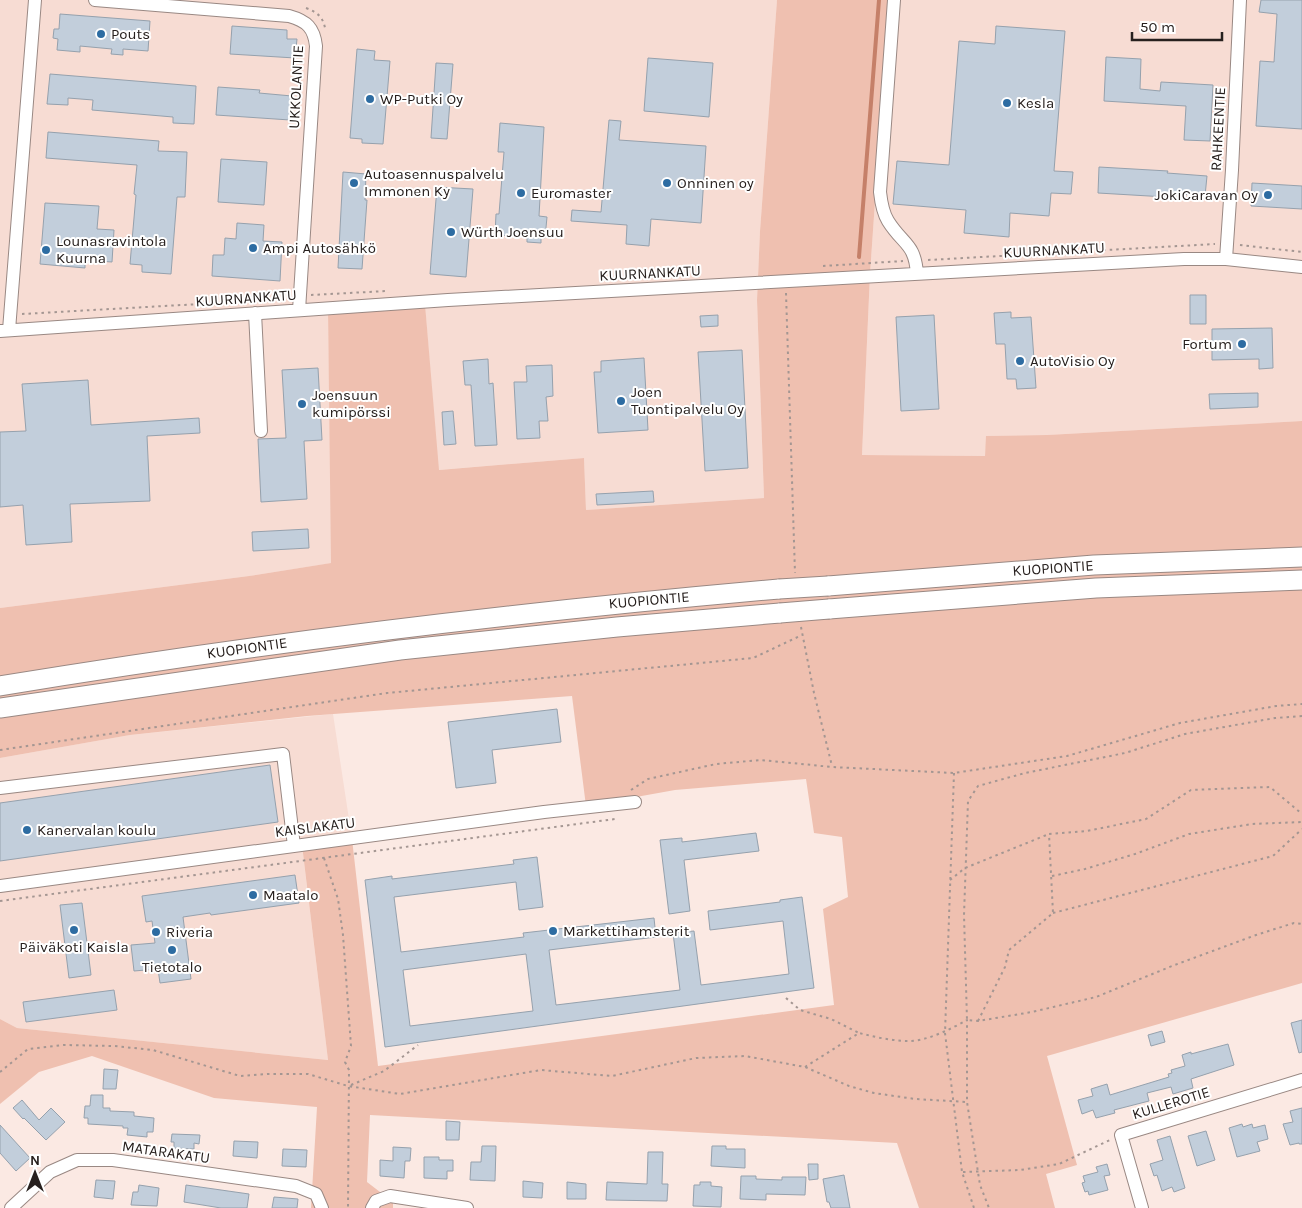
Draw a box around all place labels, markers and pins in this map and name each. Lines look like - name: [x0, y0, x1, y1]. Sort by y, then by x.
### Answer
- place label: Pouts: [111, 25, 150, 43]
- marker: Pouts: [95, 28, 107, 40]
- place label: WP-Putki Oy: [380, 90, 463, 108]
- marker: WP-Putki Oy: [364, 93, 376, 105]
- place label: Kesla: [1017, 94, 1054, 112]
- marker: Kesla: [1001, 97, 1013, 109]
- place label: Autoasennuspalvelu Immonen Ky: [364, 165, 504, 200]
- place label: Onninen oy: [677, 174, 754, 192]
- marker: Autoasennuspalvelu Immonen Ky: [348, 177, 360, 189]
- marker: Onninen oy: [661, 177, 673, 189]
- place label: Euromaster: [531, 184, 612, 202]
- place label: JokiCaravan Oy: [1155, 186, 1258, 204]
- marker: Euromaster: [515, 187, 527, 199]
- marker: JokiCaravan Oy: [1262, 189, 1274, 201]
- place label: Würth Joensuu: [461, 223, 564, 241]
- marker: Würth Joensuu: [445, 226, 457, 238]
- place label: Lounasravintola Kuurna: [56, 232, 167, 267]
- place label: Ampi Autosähkö: [263, 239, 376, 257]
- marker: Ampi Autosähkö: [247, 242, 259, 254]
- marker: Lounasravintola Kuurna: [40, 244, 52, 256]
- place label: Fortum: [1182, 335, 1232, 353]
- marker: Fortum: [1236, 338, 1248, 350]
- place label: AutoVisio Oy: [1030, 352, 1115, 370]
- marker: AutoVisio Oy: [1014, 355, 1026, 367]
- place label: Joen Tuontipalvelu Oy: [631, 383, 744, 418]
- place label: Joensuun kumipörssi: [312, 386, 391, 421]
- marker: Joen Tuontipalvelu Oy: [615, 395, 627, 407]
- marker: Joensuun kumipörssi: [296, 398, 308, 410]
- place label: Kanervalan koulu: [37, 821, 156, 839]
- marker: Kanervalan koulu: [21, 824, 33, 836]
- place label: Maatalo: [263, 886, 319, 904]
- marker: Maatalo: [247, 889, 259, 901]
- place label: Markettihamsterit: [563, 922, 690, 940]
- place label: Riveria: [166, 923, 213, 941]
- marker: Päiväkoti Kaisla: [68, 924, 80, 936]
- marker: Markettihamsterit: [547, 925, 559, 937]
- marker: Riveria: [150, 926, 162, 938]
- place label: Päiväkoti Kaisla: [19, 938, 129, 956]
- marker: Tietotalo: [166, 944, 178, 956]
- place label: Tietotalo: [142, 958, 202, 976]

